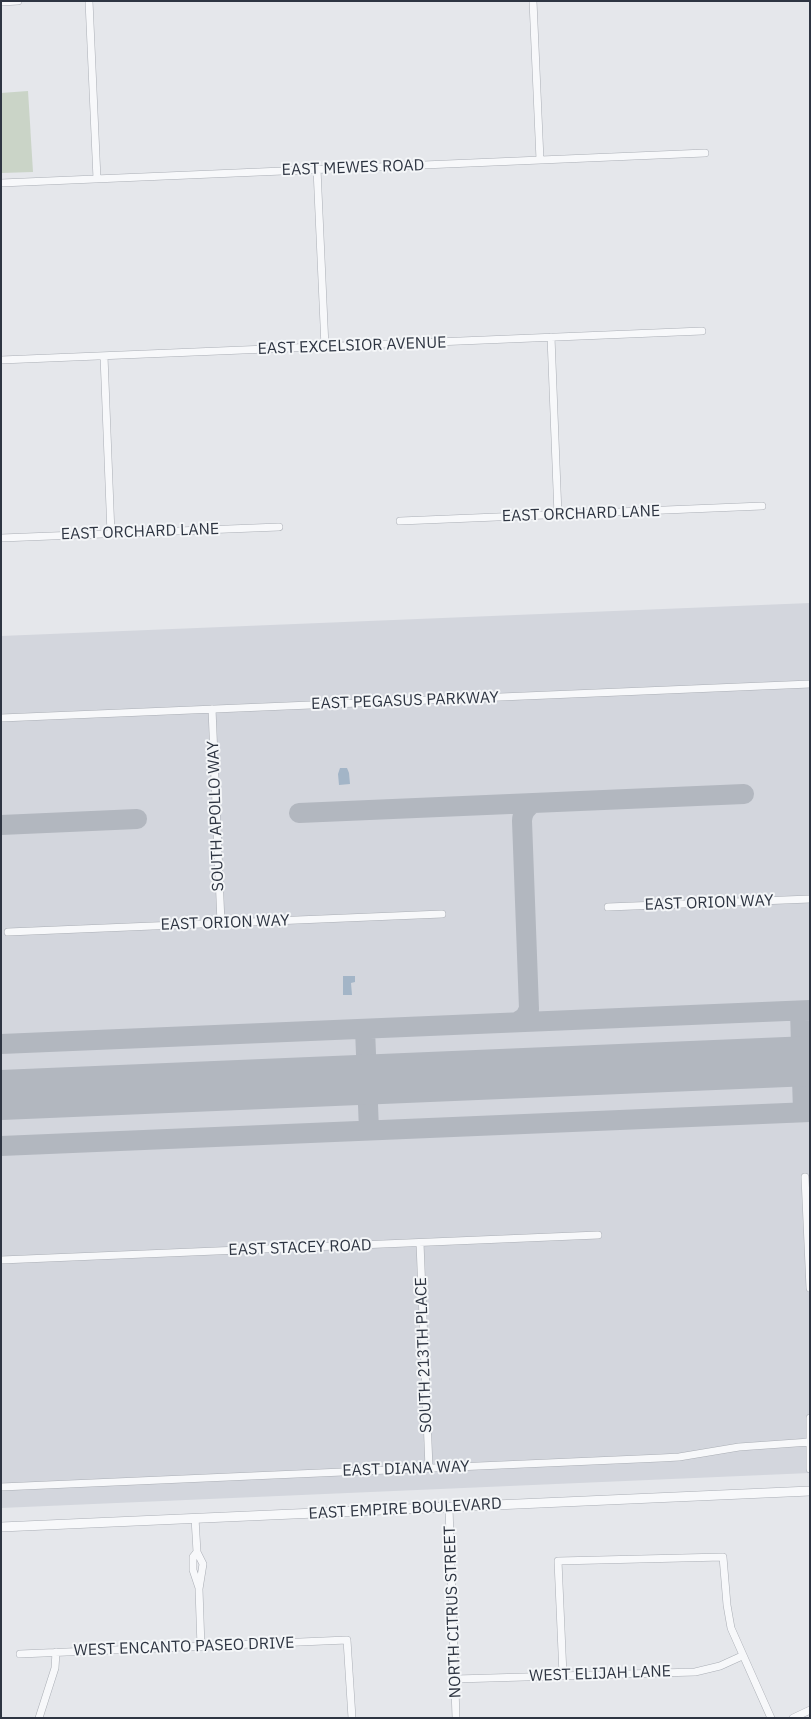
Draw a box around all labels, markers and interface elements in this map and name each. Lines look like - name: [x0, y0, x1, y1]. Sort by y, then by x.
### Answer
- street label: EAST MEWES ROAD: [281, 156, 425, 180]
- street label: EAST EXCELSIOR AVENUE: [257, 333, 447, 359]
- street label: EAST ORCHARD LANE: [501, 502, 661, 526]
- street label: EAST ORCHARD LANE: [60, 520, 220, 544]
- street label: EAST PEGASUS PARKWAY: [311, 688, 499, 714]
- street label: SOUTH APOLLO WAY: [204, 740, 228, 892]
- street label: EAST ORION WAY: [644, 891, 774, 915]
- street label: EAST ORION WAY: [160, 911, 290, 935]
- street label: EAST STACEY ROAD: [228, 1236, 372, 1260]
- street label: SOUTH 213TH PLACE: [412, 1277, 436, 1433]
- street label: EAST DIANA WAY: [342, 1457, 470, 1481]
- street label: EAST EMPIRE BOULEVARD: [308, 1494, 502, 1524]
- street label: NORTH CITRUS STREET: [440, 1526, 466, 1698]
- street label: WEST ENCANTO PASEO DRIVE: [73, 1634, 295, 1660]
- street label: WEST ELIJAH LANE: [529, 1662, 671, 1686]

